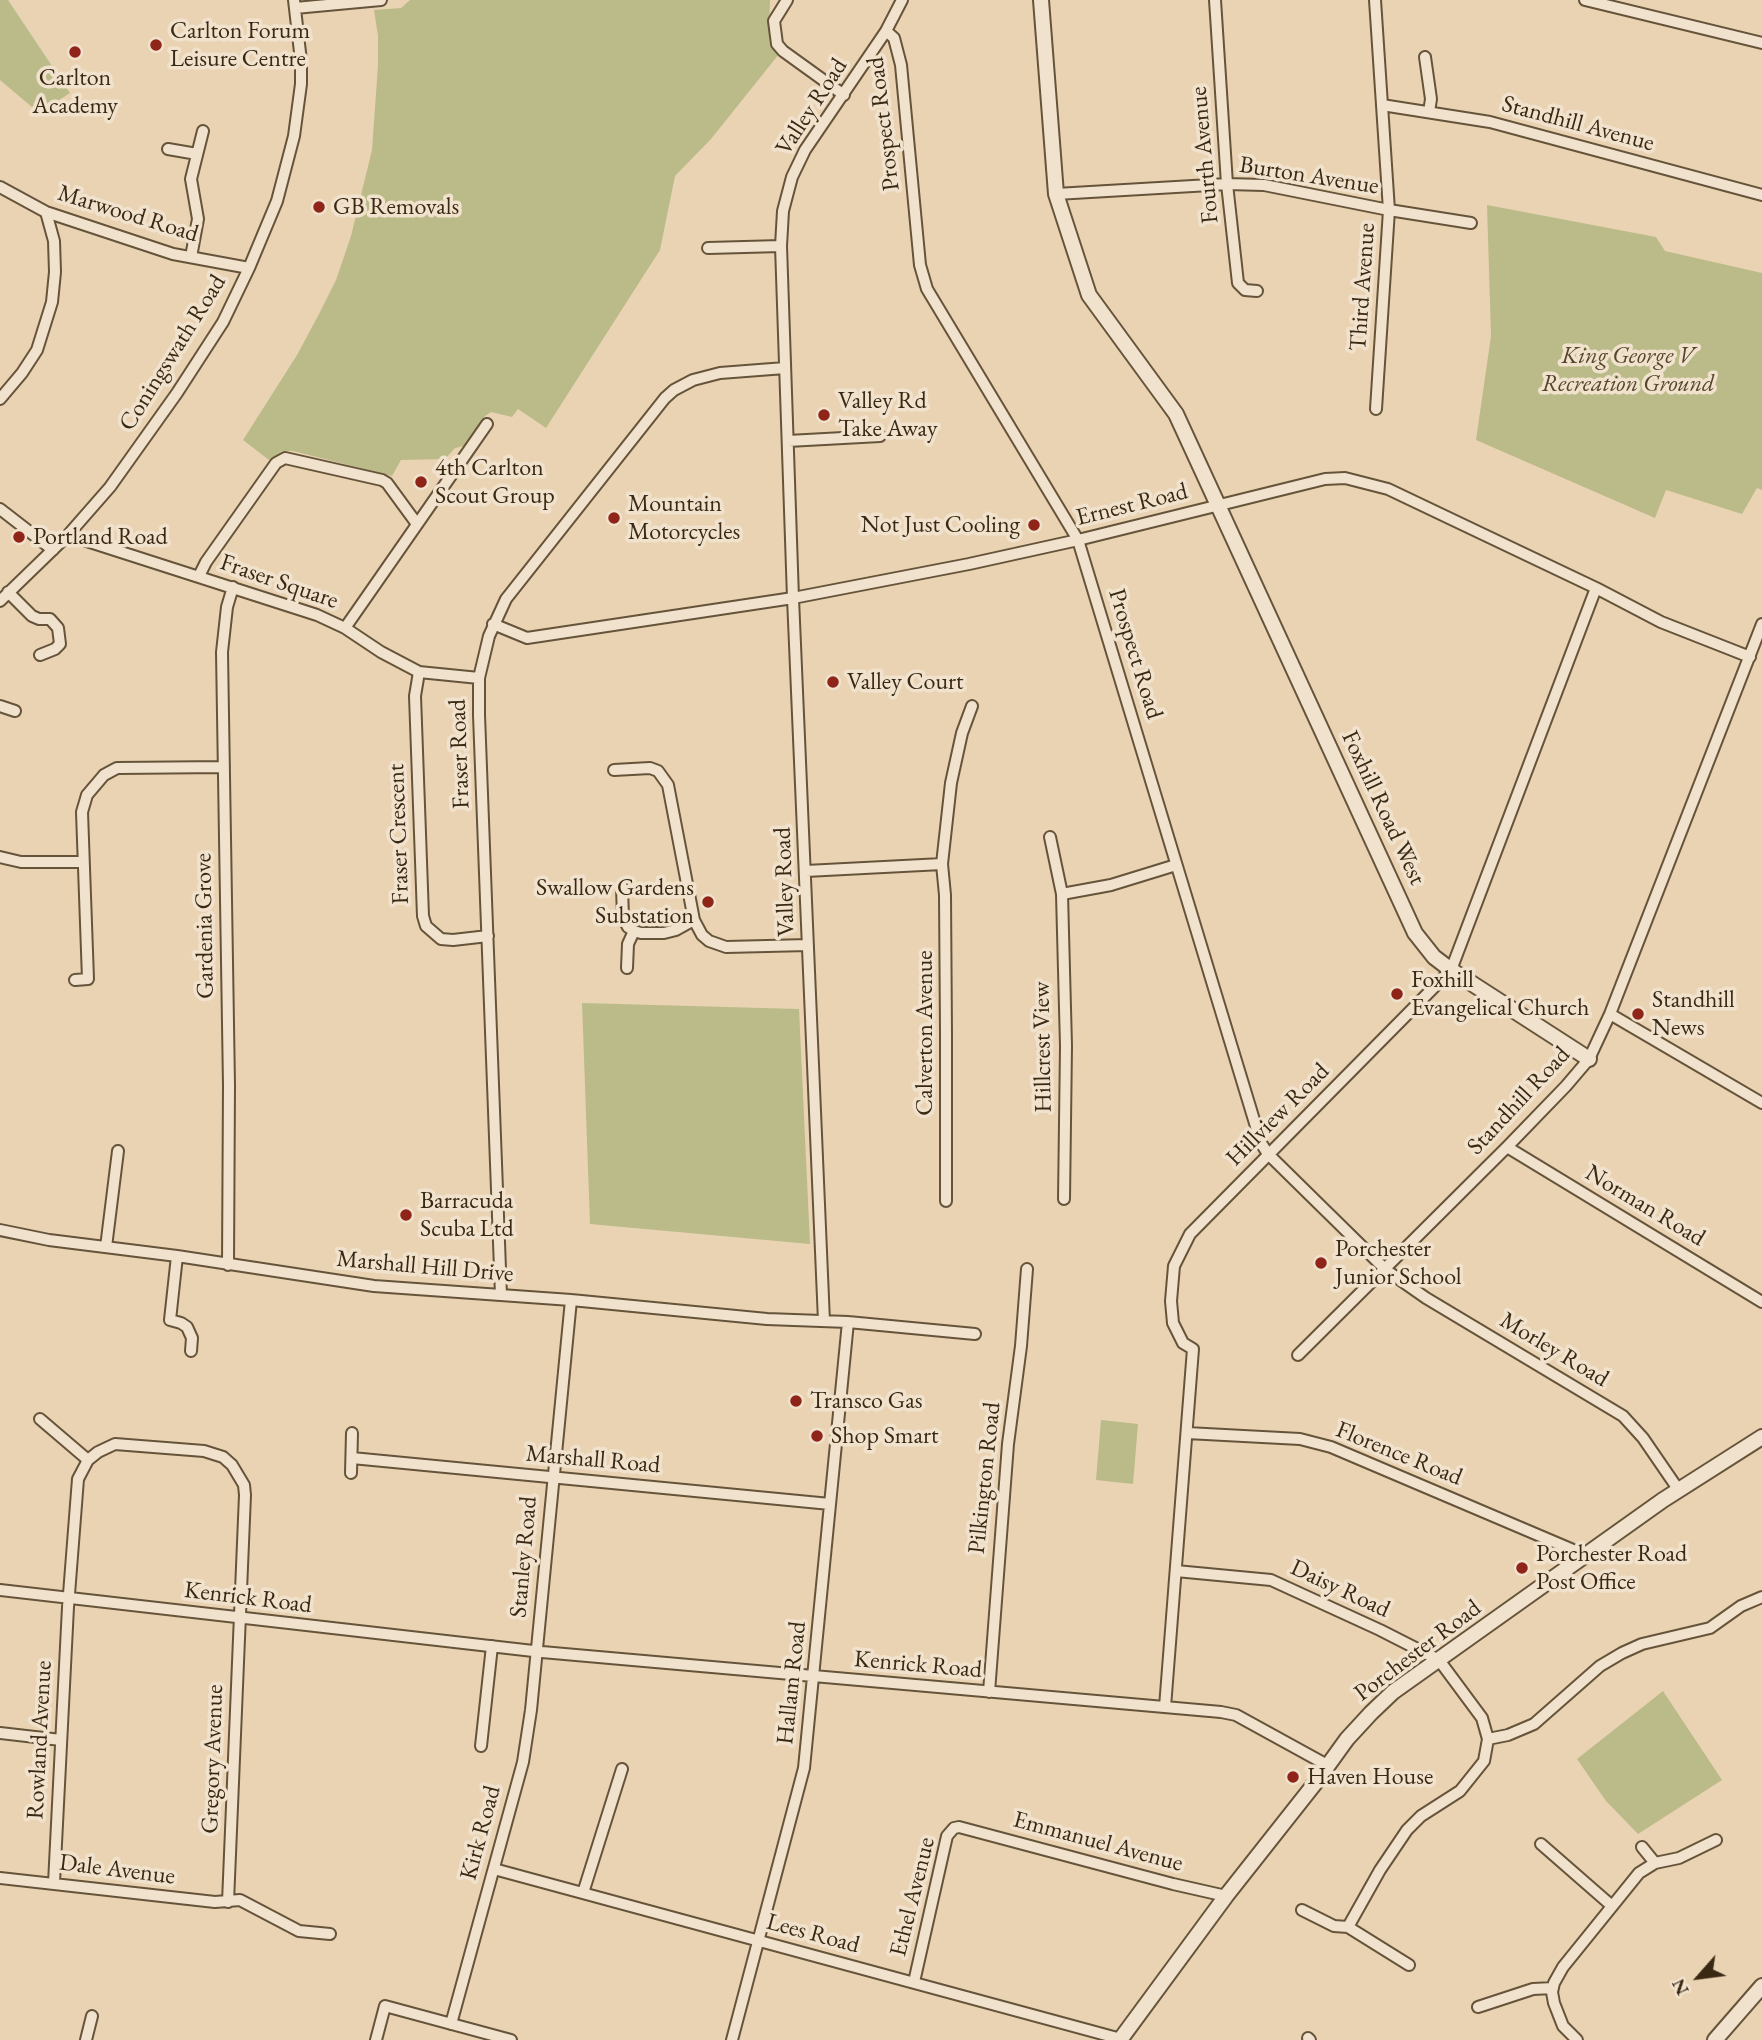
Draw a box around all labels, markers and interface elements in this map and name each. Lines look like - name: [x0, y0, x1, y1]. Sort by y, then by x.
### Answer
- place label: Carlton Forum Leisure Centre: [170, 17, 310, 73]
- marker: Carlton Forum Leisure Centre: [148, 37, 164, 53]
- marker: Carlton Academy: [67, 44, 83, 60]
- street label: Valley Road: [770, 53, 854, 161]
- street label: Prospect Road: [861, 55, 907, 193]
- place label: Carlton Academy: [32, 64, 118, 120]
- street label: Fourth Avenue: [1185, 85, 1225, 225]
- street label: Standhill Avenue: [1499, 90, 1657, 158]
- street label: Burton Avenue: [1237, 151, 1381, 201]
- street label: Marwood Road: [54, 179, 202, 249]
- place label: GB Removals: [333, 193, 459, 221]
- marker: GB Removals: [311, 199, 327, 215]
- street label: Third Avenue: [1344, 222, 1382, 352]
- street label: Coningswath Road: [113, 270, 233, 436]
- park label: King George V Recreation Ground: [1542, 342, 1714, 398]
- place label: Valley Rd Take Away: [838, 387, 937, 443]
- marker: Valley Rd Take Away: [816, 407, 832, 423]
- place label: 4th Carlton Scout Group: [435, 454, 555, 510]
- marker: 4th Carlton Scout Group: [413, 474, 429, 490]
- street label: Ernest Road: [1073, 477, 1191, 533]
- place label: Mountain Motorcycles: [628, 490, 740, 546]
- marker: Mountain Motorcycles: [606, 510, 622, 526]
- place label: Not Just Cooling: [861, 511, 1020, 539]
- marker: Not Just Cooling: [1026, 517, 1042, 533]
- place label: Portland Road: [33, 523, 168, 551]
- marker: Portland Road: [11, 529, 27, 545]
- street label: Fraser Square: [216, 548, 342, 616]
- street label: Prospect Road: [1102, 585, 1168, 723]
- place label: Valley Court: [847, 668, 964, 696]
- marker: Valley Court: [825, 674, 841, 690]
- street label: Fraser Road: [444, 699, 476, 809]
- street label: Foxhill Road West: [1335, 726, 1431, 890]
- street label: Fraser Crescent: [382, 763, 416, 905]
- street label: Valley Road: [769, 827, 801, 937]
- street label: Gardenia Grove: [189, 853, 221, 999]
- place label: Swallow Gardens Substation: [536, 874, 694, 930]
- marker: Swallow Gardens Substation: [700, 894, 716, 910]
- street label: Calverton Avenue: [911, 950, 939, 1116]
- place label: Foxhill Evangelical Church: [1411, 966, 1589, 1022]
- street label: Hillcrest View: [1027, 981, 1059, 1113]
- marker: Foxhill Evangelical Church: [1389, 986, 1405, 1002]
- place label: Standhill News: [1652, 986, 1735, 1042]
- marker: Standhill News: [1630, 1006, 1646, 1022]
- street label: Standhill Road: [1461, 1041, 1577, 1161]
- street label: Hillview Road: [1220, 1057, 1336, 1173]
- street label: Norman Road: [1580, 1159, 1710, 1253]
- place label: Barracuda Scuba Ltd: [420, 1187, 514, 1243]
- marker: Barracuda Scuba Ltd: [398, 1207, 414, 1223]
- place label: Porchester Junior School: [1335, 1235, 1462, 1291]
- street label: Marshall Hill Drive: [335, 1245, 515, 1289]
- marker: Porchester Junior School: [1313, 1255, 1329, 1271]
- street label: Morley Road: [1494, 1306, 1614, 1394]
- place label: Transco Gas: [810, 1387, 922, 1415]
- marker: Transco Gas: [788, 1393, 804, 1409]
- street label: Pilkington Road: [963, 1401, 1007, 1555]
- street label: Florence Road: [1332, 1416, 1466, 1492]
- place label: Shop Smart: [831, 1422, 939, 1450]
- marker: Shop Smart: [809, 1428, 825, 1444]
- street label: Marshall Road: [525, 1440, 661, 1480]
- street label: Stanley Road: [504, 1495, 544, 1619]
- place label: Porchester Road Post Office: [1536, 1540, 1687, 1596]
- street label: Daisy Road: [1286, 1553, 1394, 1625]
- marker: Porchester Road Post Office: [1514, 1560, 1530, 1576]
- street label: Kenrick Road: [183, 1576, 313, 1620]
- street label: Porchester Road: [1349, 1594, 1487, 1708]
- street label: Hallam Road: [771, 1620, 813, 1746]
- street label: Kenrick Road: [853, 1645, 983, 1685]
- street label: Rowland Avenue: [21, 1660, 59, 1820]
- street label: Gregory Avenue: [196, 1684, 230, 1834]
- place label: Haven House: [1307, 1763, 1433, 1791]
- marker: Haven House: [1285, 1769, 1301, 1785]
- street label: Kirk Road: [455, 1783, 507, 1883]
- street label: Emmanuel Avenue: [1010, 1805, 1186, 1879]
- street label: Ethel Avenue: [884, 1834, 942, 1960]
- street label: Dale Avenue: [57, 1849, 177, 1891]
- street label: Lees Road: [763, 1908, 863, 1960]
- north arrow: [1664, 1942, 1734, 2012]
- text: N: [1665, 1974, 1695, 2000]

